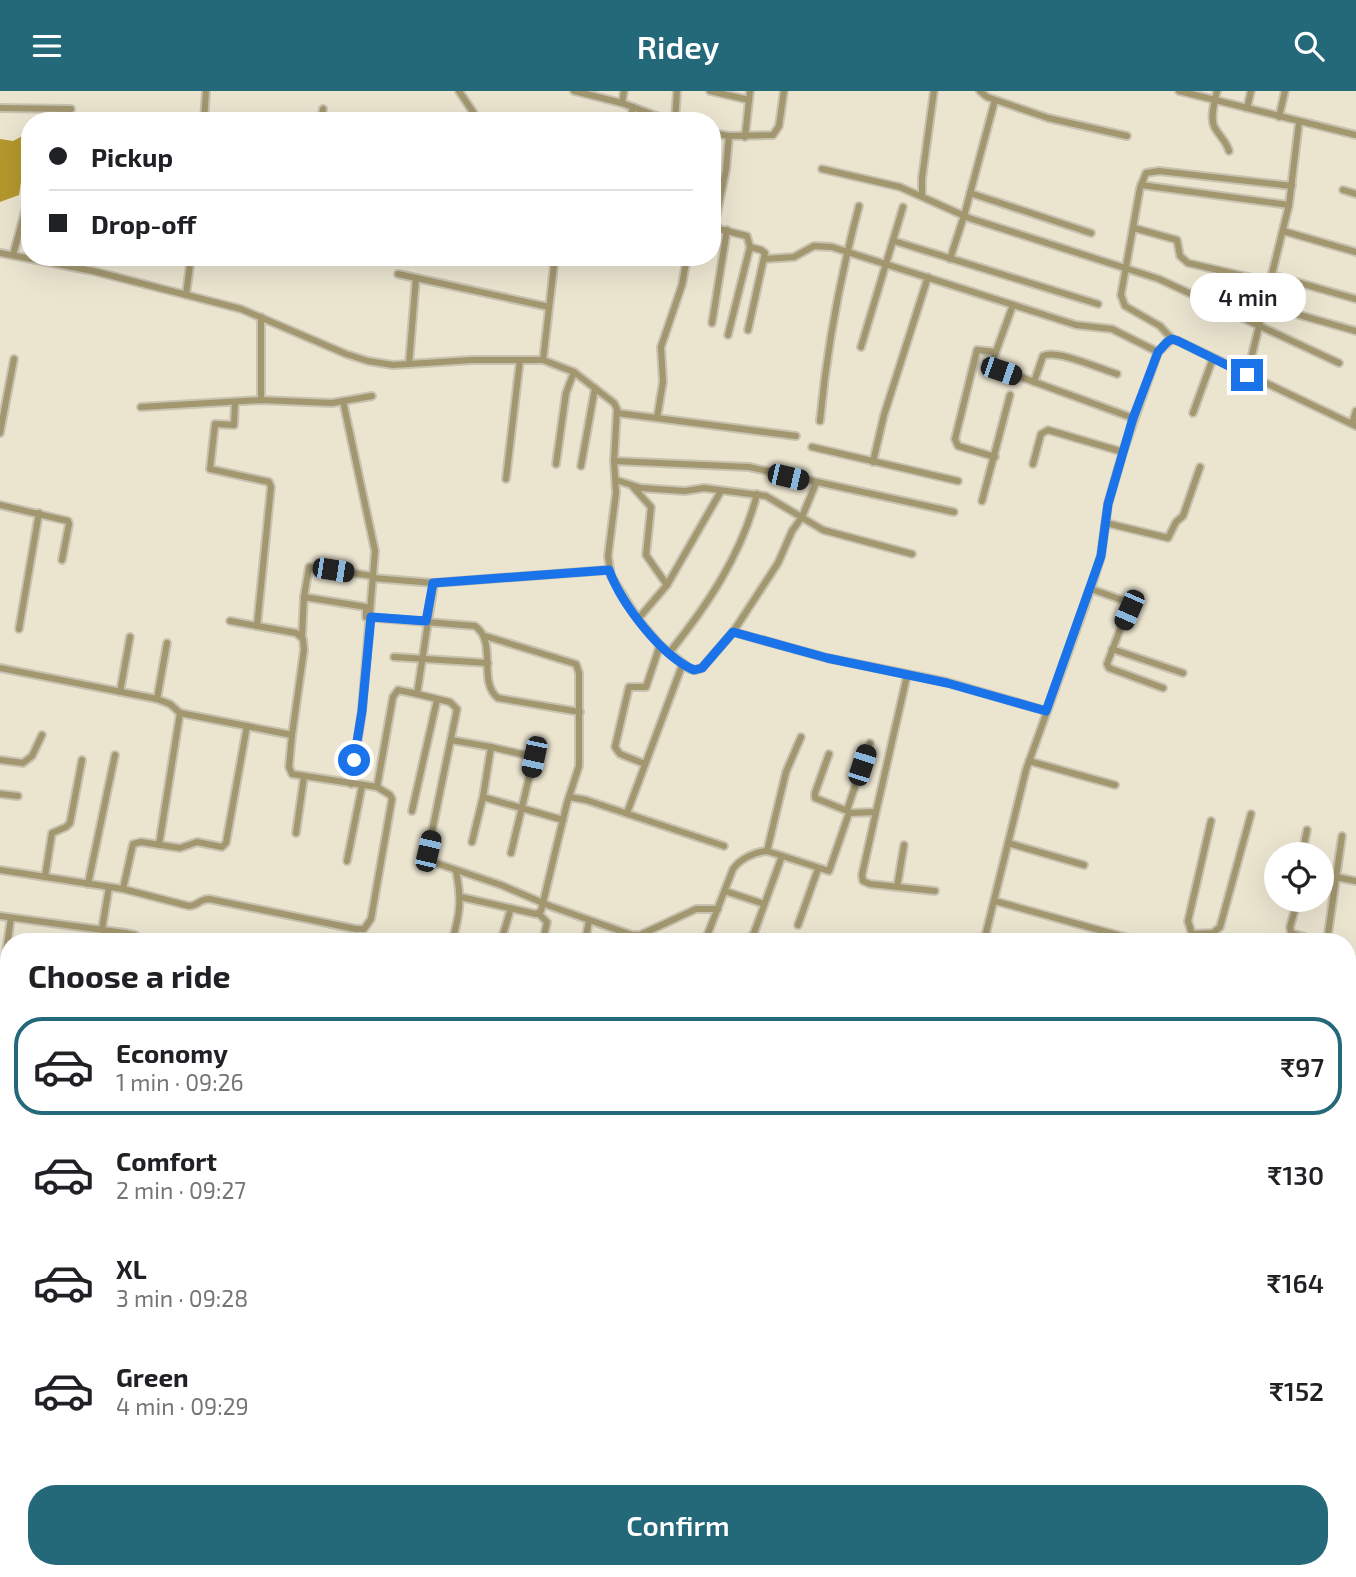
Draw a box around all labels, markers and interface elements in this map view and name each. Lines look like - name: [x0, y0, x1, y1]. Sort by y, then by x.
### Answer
- icon: menu: [28, 27, 66, 65]
- text: Ridey: [637, 27, 719, 65]
- icon: search: [1290, 27, 1328, 65]
- text: Pickup: [91, 141, 173, 172]
- text: Drop-off: [91, 208, 196, 239]
- callout: 4 min: [1189, 273, 1305, 323]
- text: 4 min: [1218, 283, 1278, 311]
- car: [978, 354, 1025, 388]
- route end: [1231, 359, 1263, 391]
- car: [766, 462, 811, 492]
- car: [311, 556, 356, 584]
- car: [1111, 587, 1148, 633]
- car: [520, 734, 549, 780]
- car: [846, 742, 879, 788]
- route start: [338, 744, 370, 776]
- car: [414, 828, 443, 874]
- map controls: [1264, 842, 1334, 912]
- button: locate: [1264, 842, 1334, 912]
- text: Choose a ride: [28, 956, 231, 994]
- icon: car: [32, 1035, 95, 1098]
- text: Economy: [116, 1037, 228, 1068]
- text: ₹97: [1280, 1051, 1324, 1082]
- text: 1 min · 09:26: [116, 1068, 244, 1096]
- icon: car: [32, 1143, 95, 1206]
- text: Comfort: [116, 1145, 217, 1176]
- text: ₹130: [1267, 1159, 1324, 1190]
- text: 2 min · 09:27: [116, 1176, 246, 1204]
- icon: car: [32, 1251, 95, 1314]
- text: XL: [116, 1253, 147, 1284]
- text: ₹164: [1267, 1267, 1324, 1298]
- text: 3 min · 09:28: [116, 1284, 248, 1312]
- icon: car: [32, 1359, 95, 1422]
- text: Green: [116, 1361, 189, 1392]
- text: ₹152: [1269, 1375, 1324, 1406]
- text: 4 min · 09:29: [116, 1392, 249, 1420]
- button: Confirm: [28, 1485, 1328, 1565]

